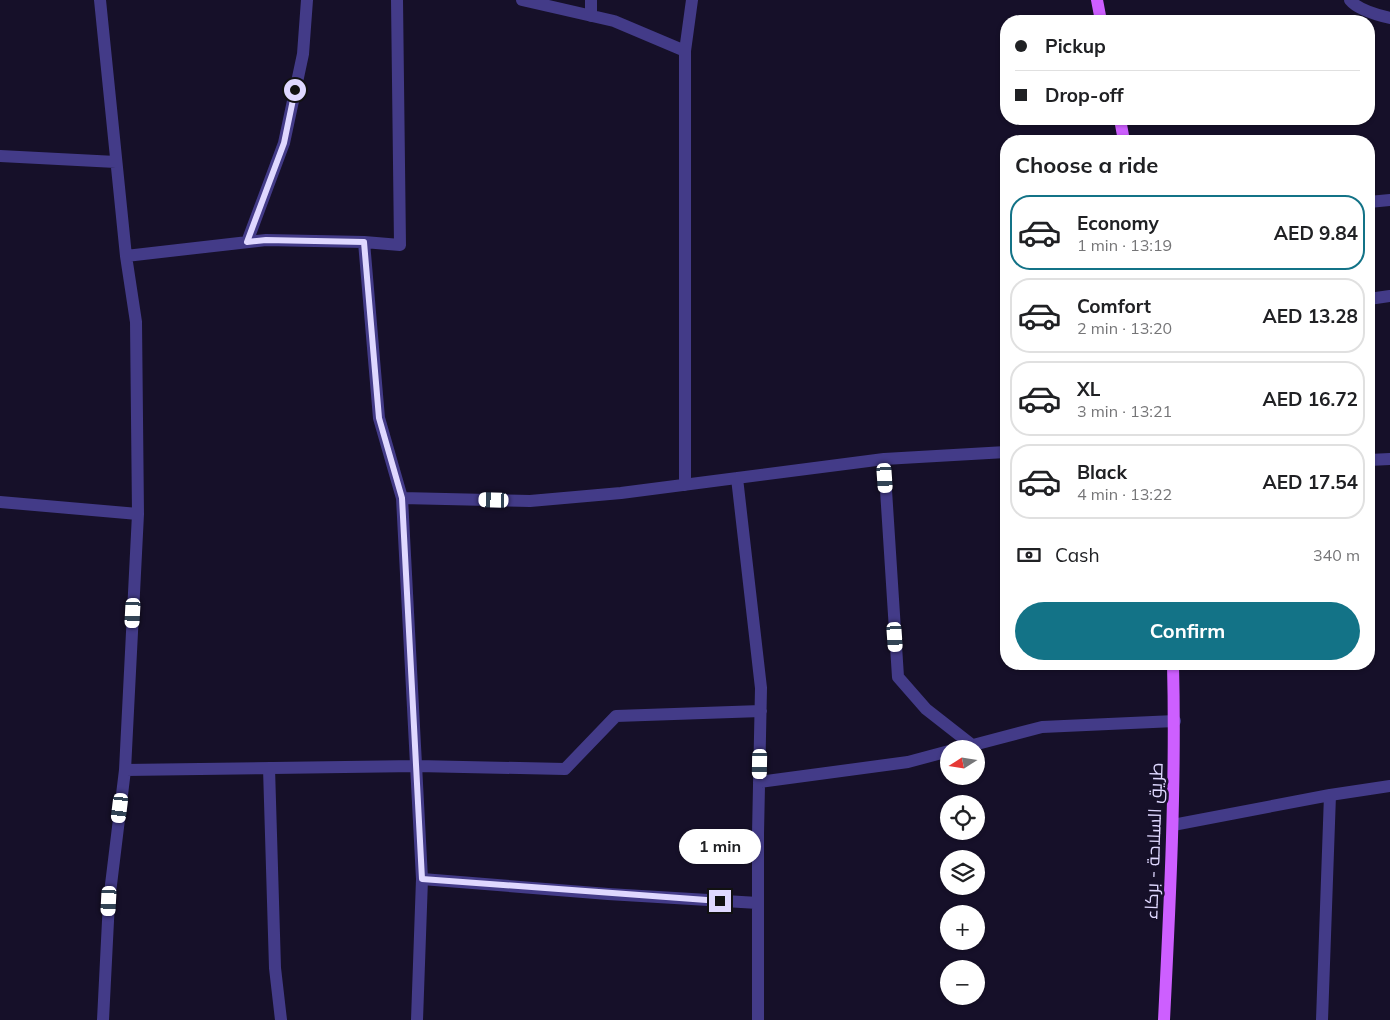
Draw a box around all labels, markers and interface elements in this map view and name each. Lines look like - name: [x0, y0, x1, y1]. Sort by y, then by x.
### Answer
- text: Pickup: [1045, 34, 1106, 58]
- route start: [284, 79, 306, 101]
- text: Drop-off: [1045, 83, 1123, 107]
- text: Choose a ride: [1015, 151, 1158, 179]
- icon: car: [1017, 210, 1062, 255]
- text: Economy: [1077, 211, 1159, 235]
- text: AED 9.84: [1274, 221, 1358, 245]
- text: 1 min · 13:19: [1077, 235, 1172, 255]
- icon: car: [1017, 293, 1062, 338]
- text: Comfort: [1077, 294, 1151, 318]
- text: AED 13.28: [1262, 304, 1358, 328]
- text: 2 min · 13:20: [1077, 318, 1172, 338]
- icon: car: [1017, 376, 1062, 421]
- text: XL: [1077, 377, 1100, 401]
- text: AED 16.72: [1262, 387, 1358, 411]
- text: 3 min · 13:21: [1077, 401, 1172, 421]
- icon: car: [1017, 459, 1062, 504]
- text: Black: [1077, 460, 1127, 484]
- car: [876, 463, 893, 493]
- text: AED 17.54: [1262, 470, 1358, 494]
- text: 4 min · 13:22: [1077, 484, 1172, 504]
- car: [478, 492, 509, 508]
- icon: cash: [1015, 541, 1043, 569]
- text: Cash: [1055, 543, 1100, 567]
- text: 340 m: [1313, 545, 1360, 565]
- car: [124, 598, 141, 628]
- button: Confirm: [1015, 602, 1360, 660]
- car: [886, 622, 903, 652]
- north arrow: [940, 740, 985, 785]
- map controls: [940, 740, 985, 1005]
- car: [752, 749, 767, 779]
- street label: طريق السلاحة - بركاء: [1139, 762, 1169, 920]
- car: [110, 792, 129, 824]
- button: locate: [940, 795, 985, 840]
- callout: 1 min: [679, 828, 761, 864]
- text: 1 min: [699, 836, 741, 856]
- button: layers: [940, 850, 985, 895]
- car: [100, 886, 117, 916]
- route end: [709, 890, 731, 912]
- button: +: [940, 905, 985, 950]
- button: −: [940, 960, 985, 1005]

